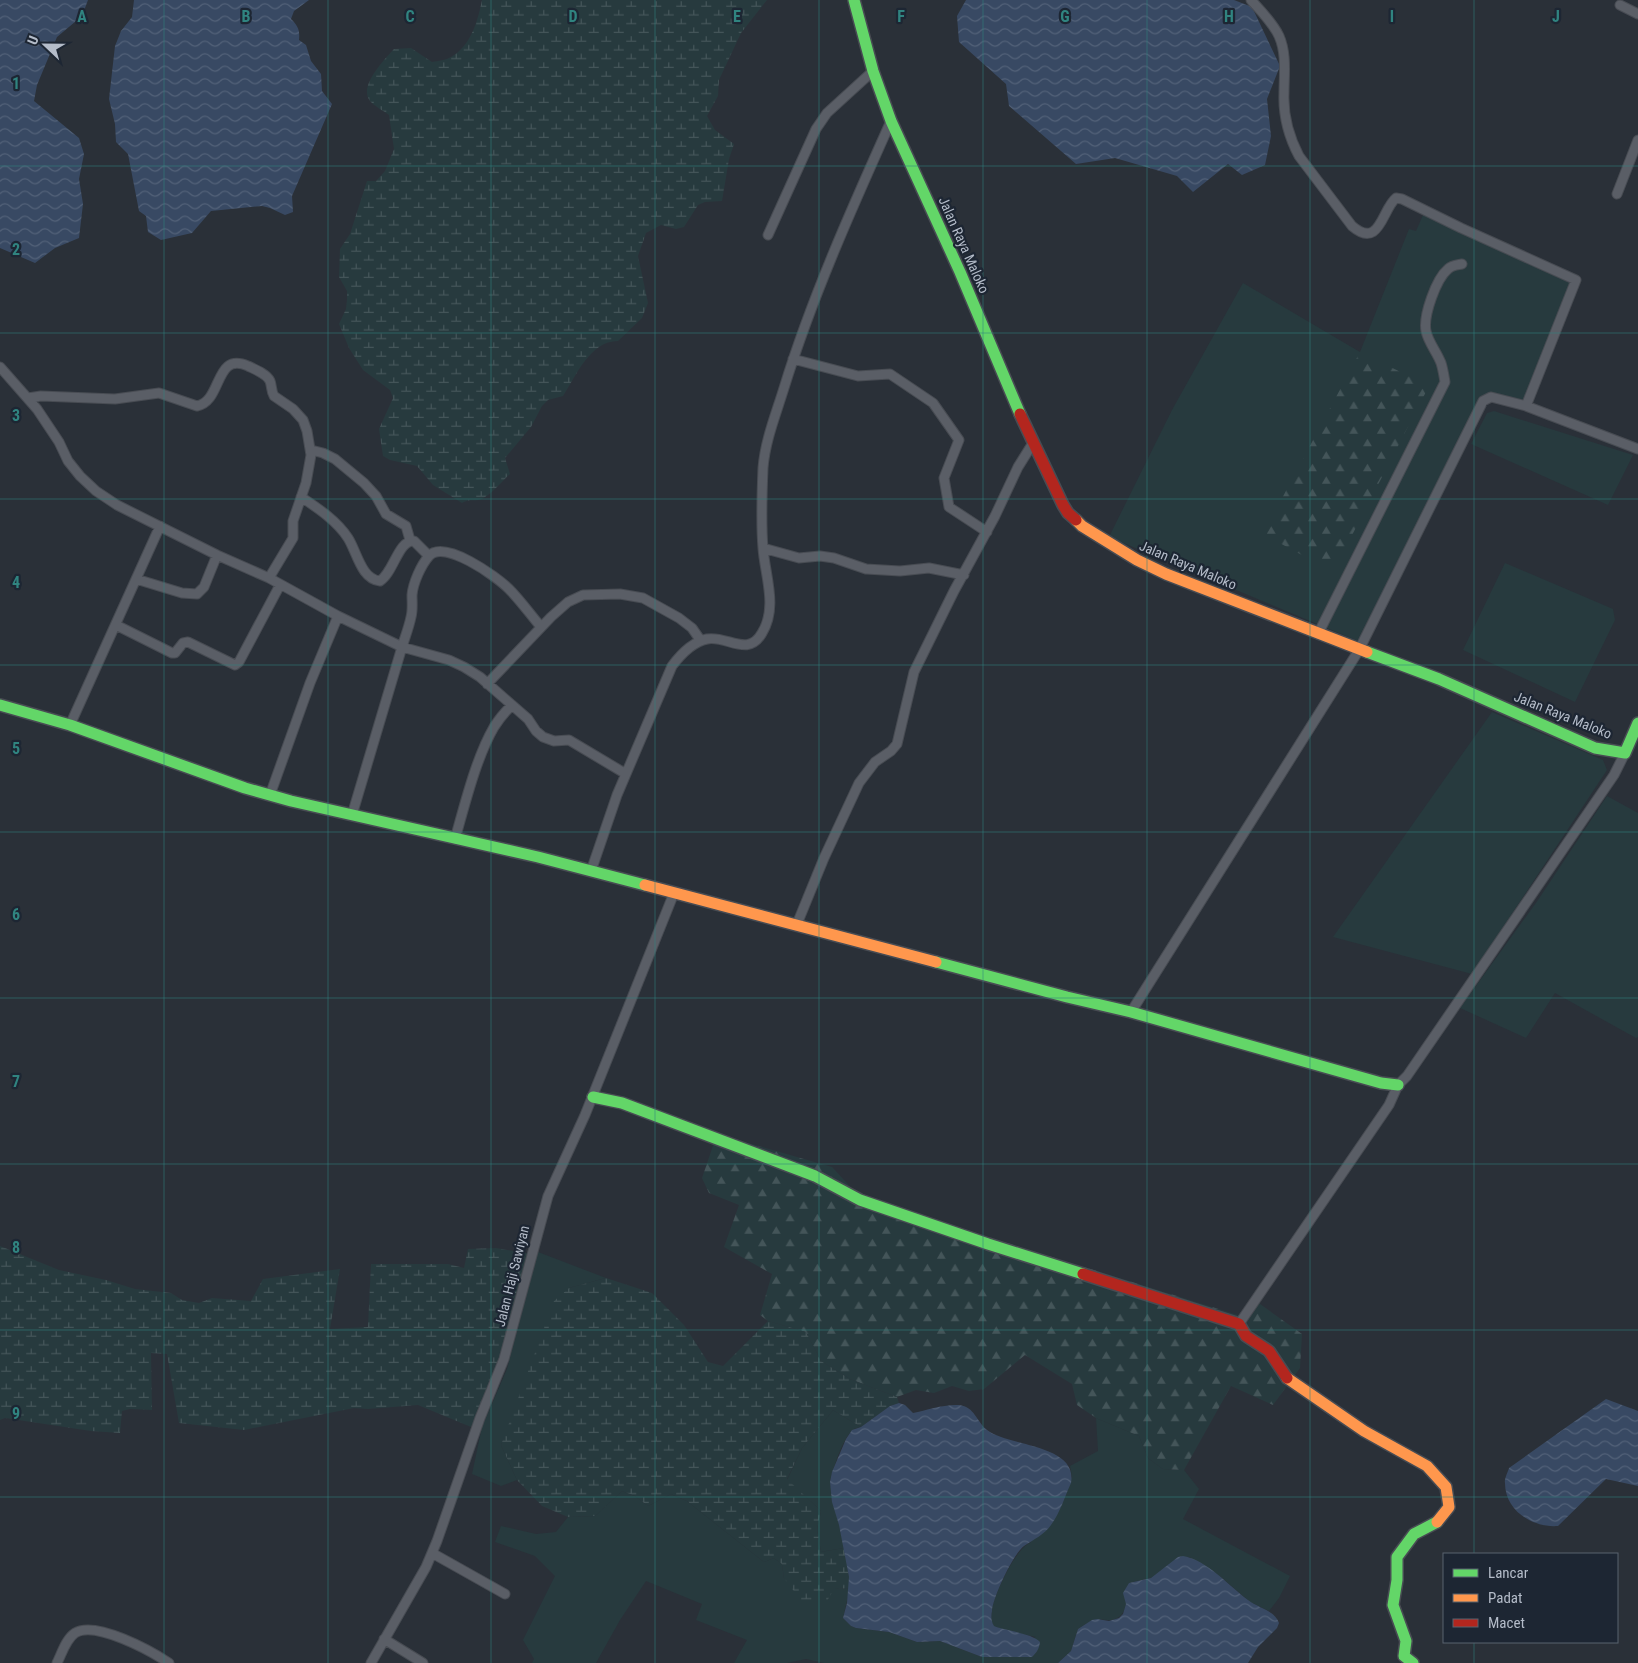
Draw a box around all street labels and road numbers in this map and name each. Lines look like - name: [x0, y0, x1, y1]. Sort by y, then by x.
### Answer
- street label: Jalan Raya Maloko: [936, 194, 992, 296]
- street label: Jalan Raya Maloko: [1137, 537, 1239, 593]
- street label: Jalan Raya Maloko: [1512, 688, 1614, 742]
- street label: Jalan Haji Sawiyan: [492, 1224, 532, 1328]

